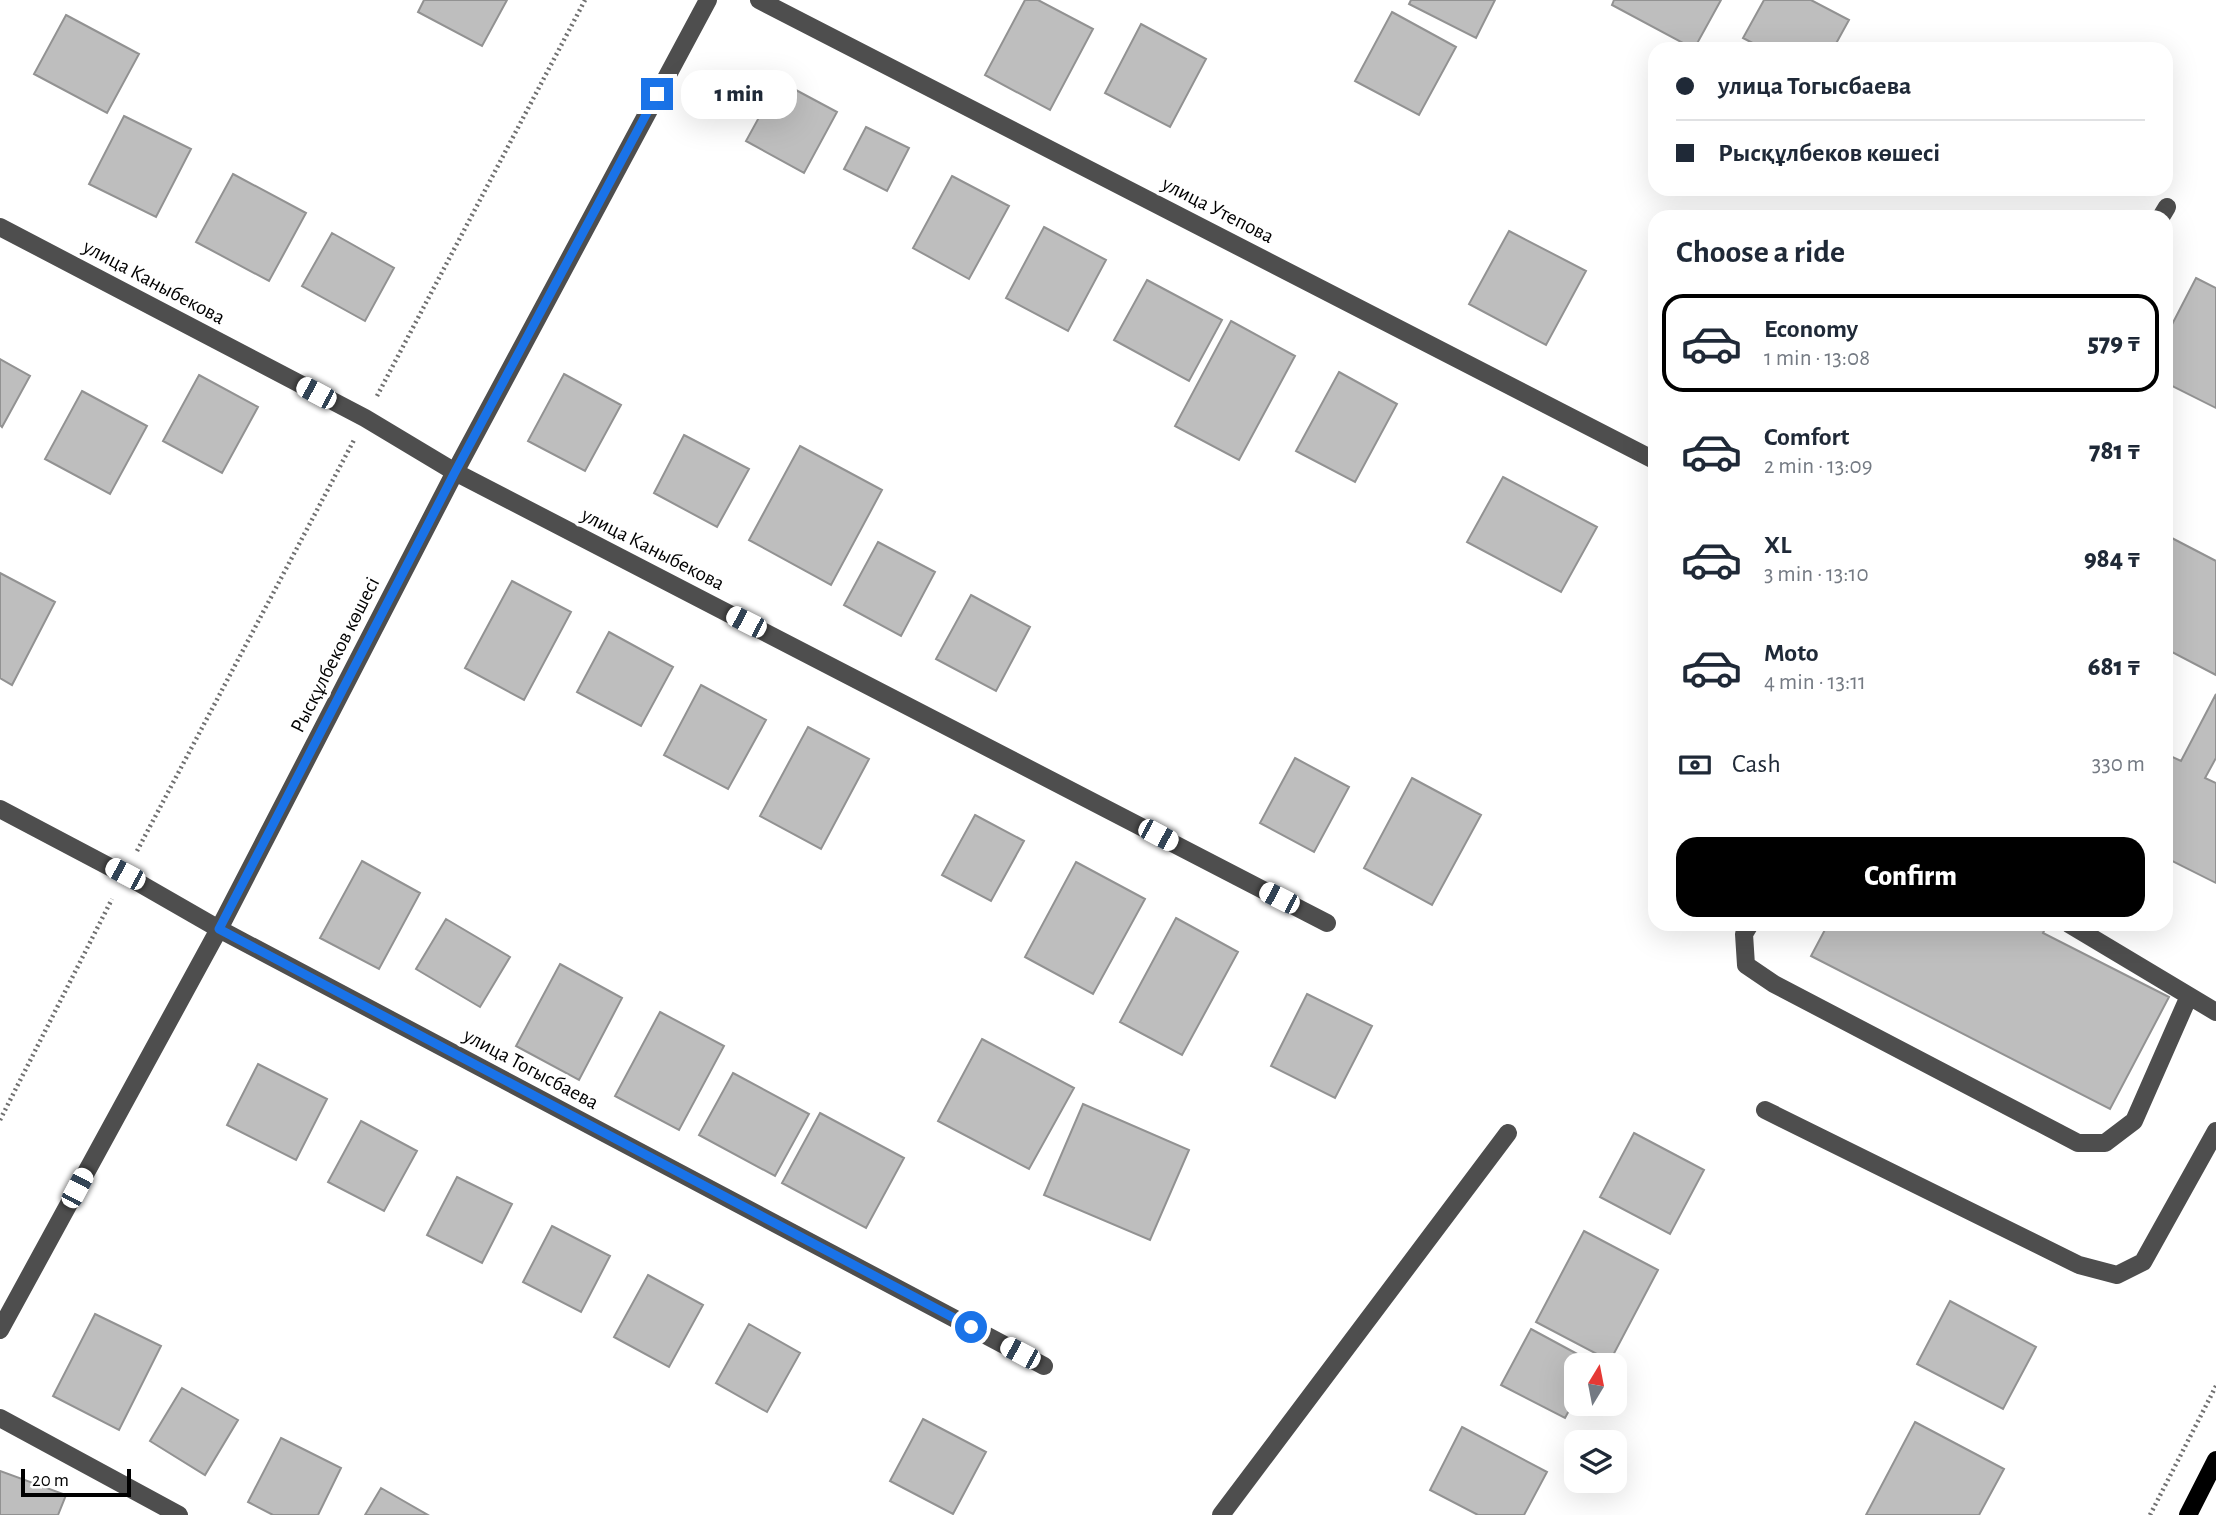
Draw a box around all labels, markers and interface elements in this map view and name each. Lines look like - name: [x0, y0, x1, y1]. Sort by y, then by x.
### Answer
- callout: 1 min: [682, 70, 797, 119]
- text: улица Тогысбаева: [1718, 73, 1911, 99]
- route end: [641, 78, 673, 110]
- text: 1 min: [715, 83, 763, 106]
- text: Рысқұлбеков көшесі: [1718, 140, 1940, 166]
- street label: улица Утепова: [1158, 172, 1278, 247]
- street label: улица Каныбекова: [79, 235, 229, 328]
- text: Choose a ride: [1676, 236, 1845, 268]
- icon: car: [1680, 312, 1743, 375]
- text: Economy: [1764, 316, 1858, 342]
- text: 579 ₸: [2087, 330, 2141, 356]
- text: 1 min · 13:08: [1764, 347, 1870, 370]
- car: [293, 374, 340, 412]
- icon: car: [1680, 420, 1743, 483]
- text: Comfort: [1764, 424, 1849, 450]
- text: 781 ₸: [2089, 438, 2141, 464]
- text: 2 min · 13:09: [1764, 455, 1873, 478]
- street label: улица Каныбекова: [577, 503, 728, 594]
- icon: car: [1680, 528, 1743, 591]
- text: XL: [1764, 532, 1791, 558]
- text: 984 ₸: [2084, 546, 2141, 572]
- text: 3 min · 13:10: [1764, 563, 1869, 586]
- street label: Рысқұлбеков көшесі: [287, 574, 383, 736]
- car: [723, 603, 770, 641]
- icon: car: [1680, 636, 1743, 699]
- text: Moto: [1764, 640, 1819, 666]
- text: 681 ₸: [2088, 654, 2141, 680]
- text: 4 min · 13:11: [1764, 671, 1866, 694]
- icon: cash: [1676, 746, 1714, 784]
- text: Cash: [1732, 751, 1781, 777]
- text: 330 m: [2092, 753, 2145, 776]
- car: [1135, 816, 1182, 854]
- button: Confirm: [1676, 837, 2145, 917]
- car: [102, 855, 149, 893]
- car: [1256, 879, 1303, 917]
- street label: улица Тогысбаева: [459, 1024, 602, 1114]
- car: [58, 1165, 97, 1211]
- route start: [955, 1311, 987, 1343]
- car: [997, 1334, 1044, 1372]
- north arrow: [1564, 1353, 1628, 1416]
- map controls: [1564, 1353, 1627, 1493]
- button: layers: [1564, 1430, 1627, 1493]
- scale bar: [21, 1466, 131, 1498]
- text: 20 m: [32, 1471, 69, 1490]

